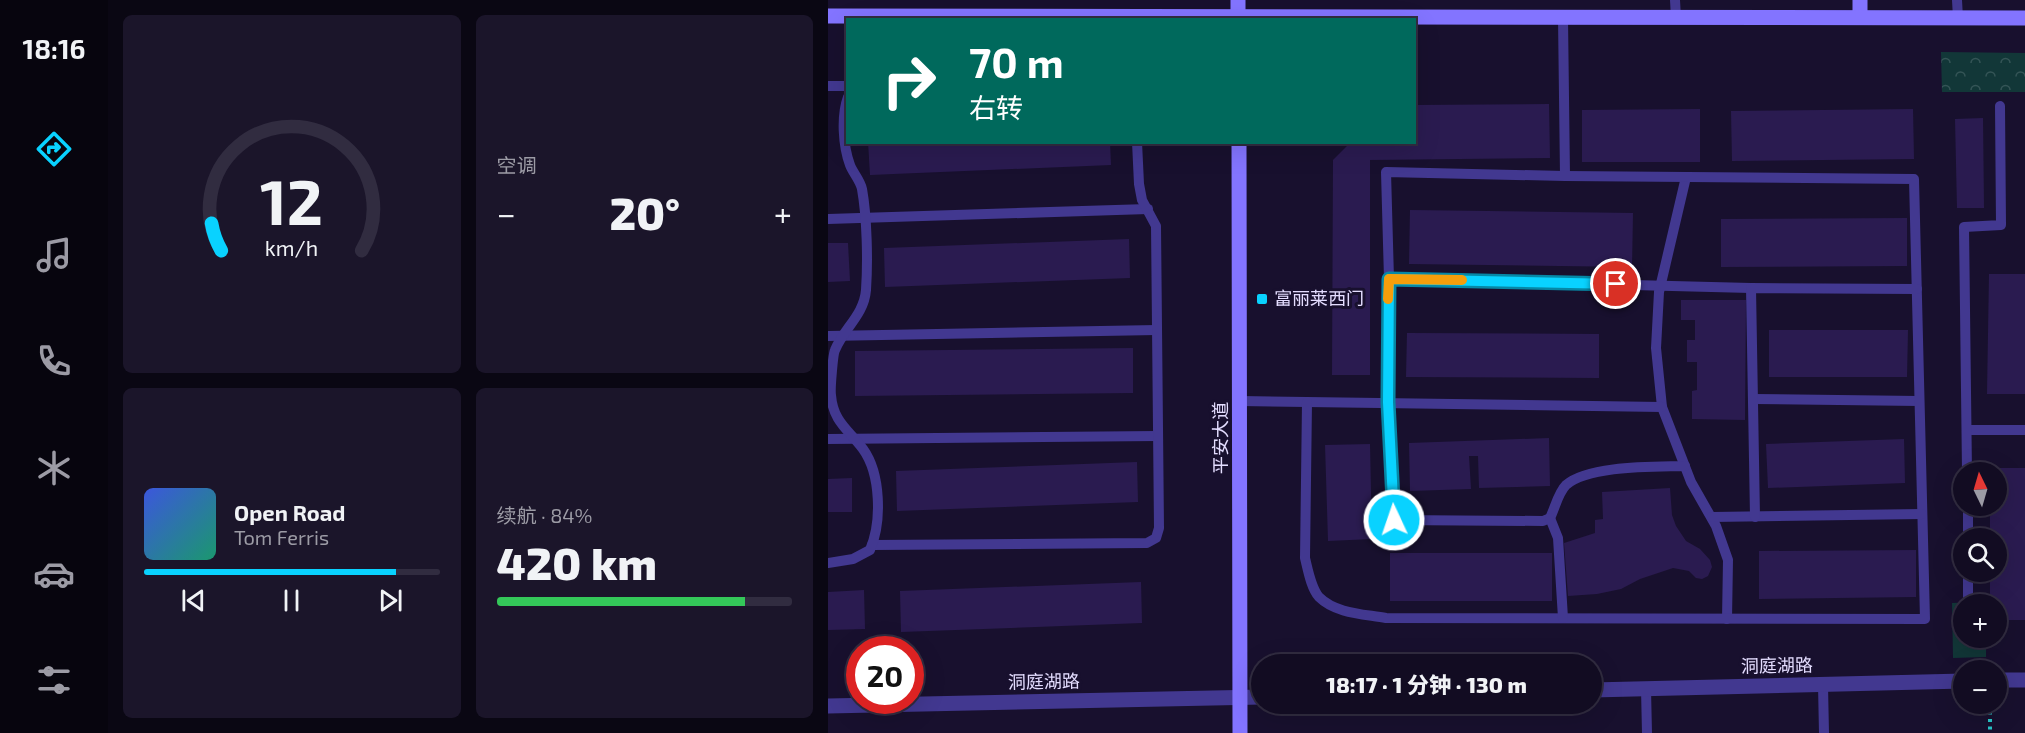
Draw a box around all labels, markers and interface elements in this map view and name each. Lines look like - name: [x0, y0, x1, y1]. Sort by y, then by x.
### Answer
- text: 18:16: [22, 32, 86, 64]
- text: 70 m: [969, 36, 1064, 86]
- icon: right: [870, 42, 948, 120]
- text: 右转: [969, 91, 1023, 123]
- icon: directions: [33, 128, 75, 170]
- text: 空调: [497, 153, 537, 177]
- text: 12: [260, 163, 323, 238]
- text: 20°: [609, 185, 680, 239]
- text: −: [497, 193, 516, 233]
- text: +: [774, 193, 792, 233]
- icon: music: [33, 234, 75, 276]
- text: km/h: [265, 235, 318, 260]
- pin: [1590, 258, 1641, 309]
- icon: arrive: [1599, 267, 1632, 300]
- place label: 富丽莱西门: [1274, 287, 1364, 309]
- marker: 富丽莱西门: [1255, 292, 1269, 306]
- icon: phone: [33, 340, 75, 382]
- street label: 平安大道: [1209, 402, 1231, 474]
- icon: climate: [33, 447, 75, 489]
- north arrow: [1953, 462, 2007, 516]
- map controls: [1953, 462, 2007, 714]
- position arrow: [1362, 488, 1426, 552]
- text: Open Road: [234, 499, 346, 525]
- text: 续航 · 84%: [497, 503, 592, 527]
- text: Tom Ferris: [234, 525, 329, 549]
- button: search: [1953, 528, 2007, 582]
- text: 420 km: [497, 535, 657, 589]
- icon: car: [33, 553, 75, 595]
- icon: previous: [177, 584, 210, 617]
- icon: pause: [275, 584, 308, 617]
- icon: next: [374, 584, 407, 617]
- button: +: [1953, 594, 2007, 648]
- speed limit sign: 20: [846, 636, 924, 714]
- street label: 洞庭湖路: [1741, 653, 1813, 677]
- icon: filters: [33, 659, 75, 701]
- button: −: [1953, 660, 2007, 714]
- street label: 洞庭湖路: [1008, 669, 1080, 693]
- text: 18:17 · 1 分钟 · 130 m: [1326, 671, 1527, 697]

